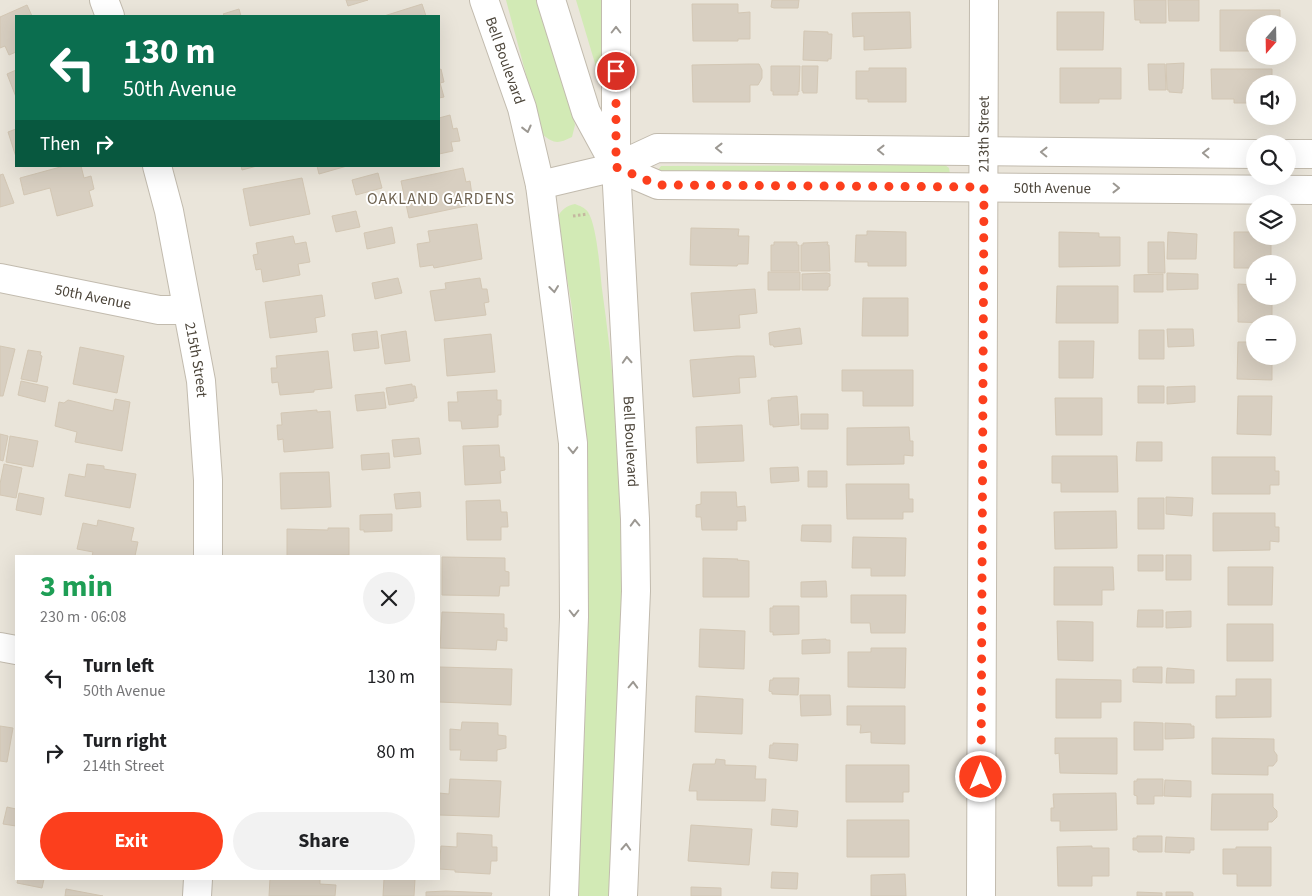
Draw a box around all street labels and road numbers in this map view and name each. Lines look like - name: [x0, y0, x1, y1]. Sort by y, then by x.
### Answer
- street label: Bell Boulevard: [480, 14, 530, 107]
- street label: 213th Street: [973, 96, 995, 172]
- street label: 50th Avenue: [1013, 178, 1091, 199]
- street label: 50th Avenue: [53, 279, 133, 315]
- street label: 215th Street: [179, 320, 212, 398]
- street label: Bell Boulevard: [617, 396, 643, 488]

